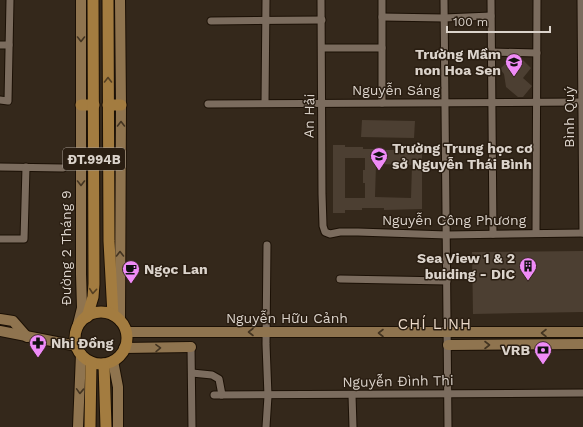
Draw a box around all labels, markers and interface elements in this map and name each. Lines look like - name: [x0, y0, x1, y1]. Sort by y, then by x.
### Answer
- scale bar: [447, 8, 550, 34]
- text: 100 m: [453, 15, 488, 29]
- one-way arrow: [77, 36, 85, 42]
- place label: Trường Mầm non Hoa Sen: [415, 46, 501, 78]
- school or university icon: Trường Mầm non Hoa Sen: [504, 52, 524, 77]
- one-way arrow: [104, 77, 112, 83]
- street label: Nguyễn Sáng: [352, 82, 440, 98]
- street label: Bình Quý: [561, 86, 577, 148]
- street label: An Hải: [301, 94, 317, 138]
- one-way arrow: [117, 121, 125, 127]
- place label: Trường Trung học cơ sở Nguyễn Thái Bình: [392, 140, 533, 172]
- school or university icon: Trường Trung học cơ sở Nguyễn Thái Bình: [369, 146, 389, 171]
- road number: ĐT.994B: [63, 148, 125, 170]
- one-way arrow: [77, 180, 85, 186]
- street label: Đường 2 Tháng 9: [58, 190, 74, 306]
- street label: Nguyễn Công Phương: [382, 212, 527, 228]
- place label: Sea View 1 & 2 buiding - DIC: [417, 250, 515, 282]
- one-way arrow: [116, 251, 124, 257]
- building icon: Sea View 1 & 2 buiding - DIC: [518, 256, 538, 281]
- cafe icon: Ngọc Lan: [121, 259, 141, 284]
- place label: Ngọc Lan: [144, 261, 208, 277]
- one-way arrow: [89, 288, 98, 294]
- street label: Nguyễn Hữu Cảnh: [226, 310, 348, 326]
- district label: CHÍ LINH: [398, 315, 472, 333]
- one-way arrow: [248, 328, 254, 336]
- one-way arrow: [378, 329, 384, 337]
- one-way arrow: [541, 329, 547, 337]
- pharmacy icon: Nhi Đồng: [28, 333, 48, 358]
- place label: Nhi Đồng: [51, 335, 114, 351]
- bank icon: VRB: [533, 340, 553, 365]
- one-way arrow: [484, 341, 490, 349]
- place label: VRB: [501, 342, 530, 358]
- one-way arrow: [155, 343, 161, 352]
- street label: Nguyễn Đình Thi: [342, 372, 454, 390]
- one-way arrow: [75, 388, 84, 394]

